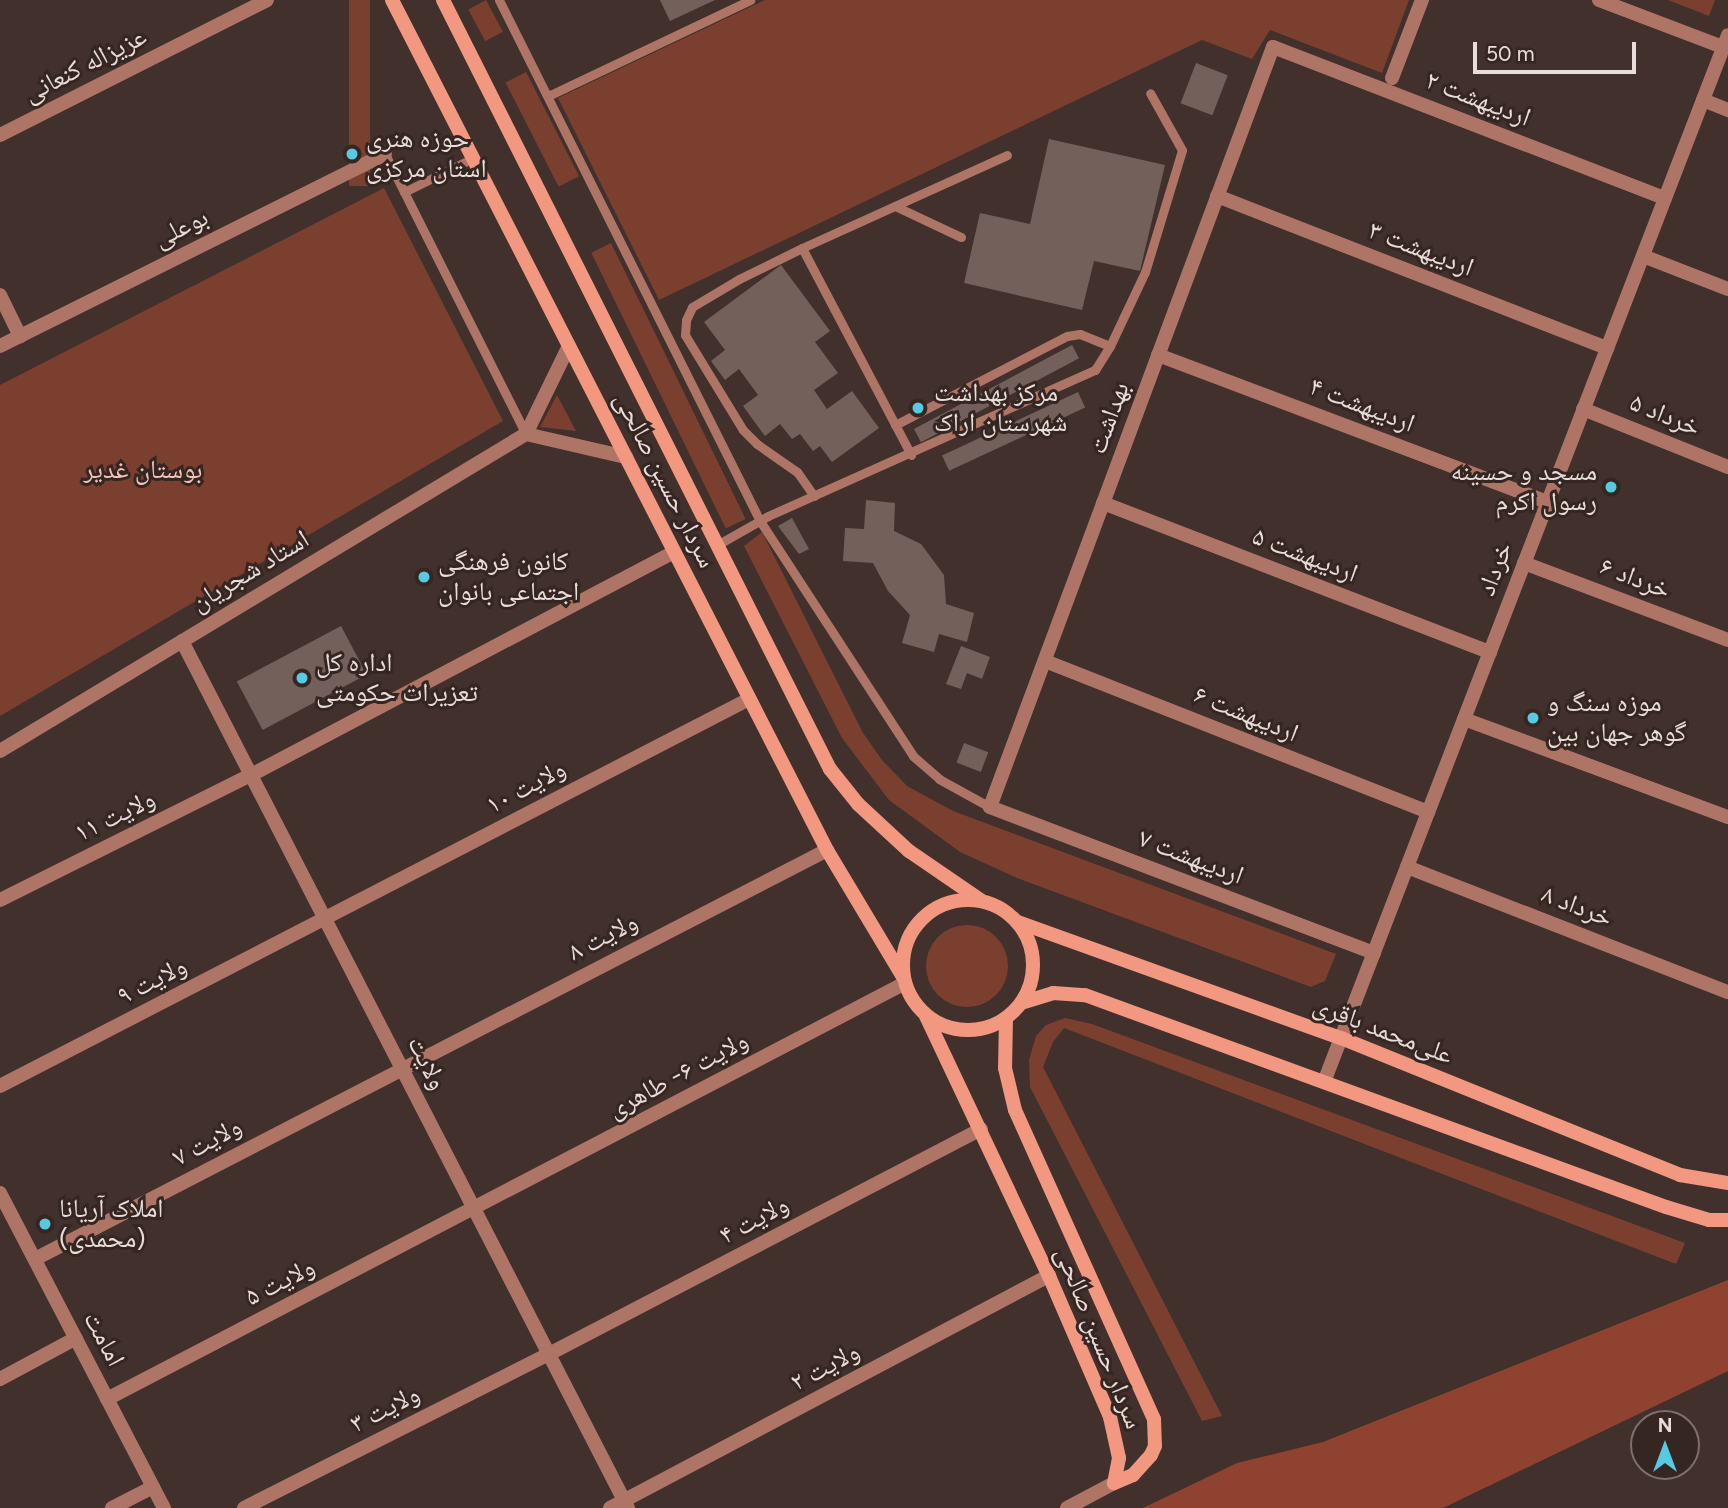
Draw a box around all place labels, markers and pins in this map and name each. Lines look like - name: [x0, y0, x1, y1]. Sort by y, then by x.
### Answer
- place label: حوزه هنری استان مرکزی: [366, 123, 487, 184]
- marker: حوزه هنری استان مرکزی: [344, 146, 360, 162]
- place label: مرکز بهداشت شهرستان اراک: [934, 377, 1067, 438]
- marker: مرکز بهداشت شهرستان اراک: [908, 398, 928, 418]
- place label: مسجد و حسینه رسول اکرم: [1451, 456, 1597, 518]
- marker: مسجد و حسینه رسول اکرم: [1603, 479, 1619, 495]
- place label: کانون فرهنگی اجتماعی بانوان: [438, 546, 579, 608]
- marker: کانون فرهنگی اجتماعی بانوان: [416, 569, 432, 585]
- place label: اداره کل تعزیرات حکومتی: [316, 647, 478, 708]
- marker: اداره کل تعزیرات حکومتی: [294, 670, 310, 686]
- place label: موزه سنگ و گوهر جهان بین: [1547, 687, 1686, 748]
- marker: موزه سنگ و گوهر جهان بین: [1525, 710, 1541, 726]
- place label: املاک آریانا (محمدی): [59, 1193, 164, 1254]
- marker: املاک آریانا (محمدی): [37, 1216, 53, 1232]

